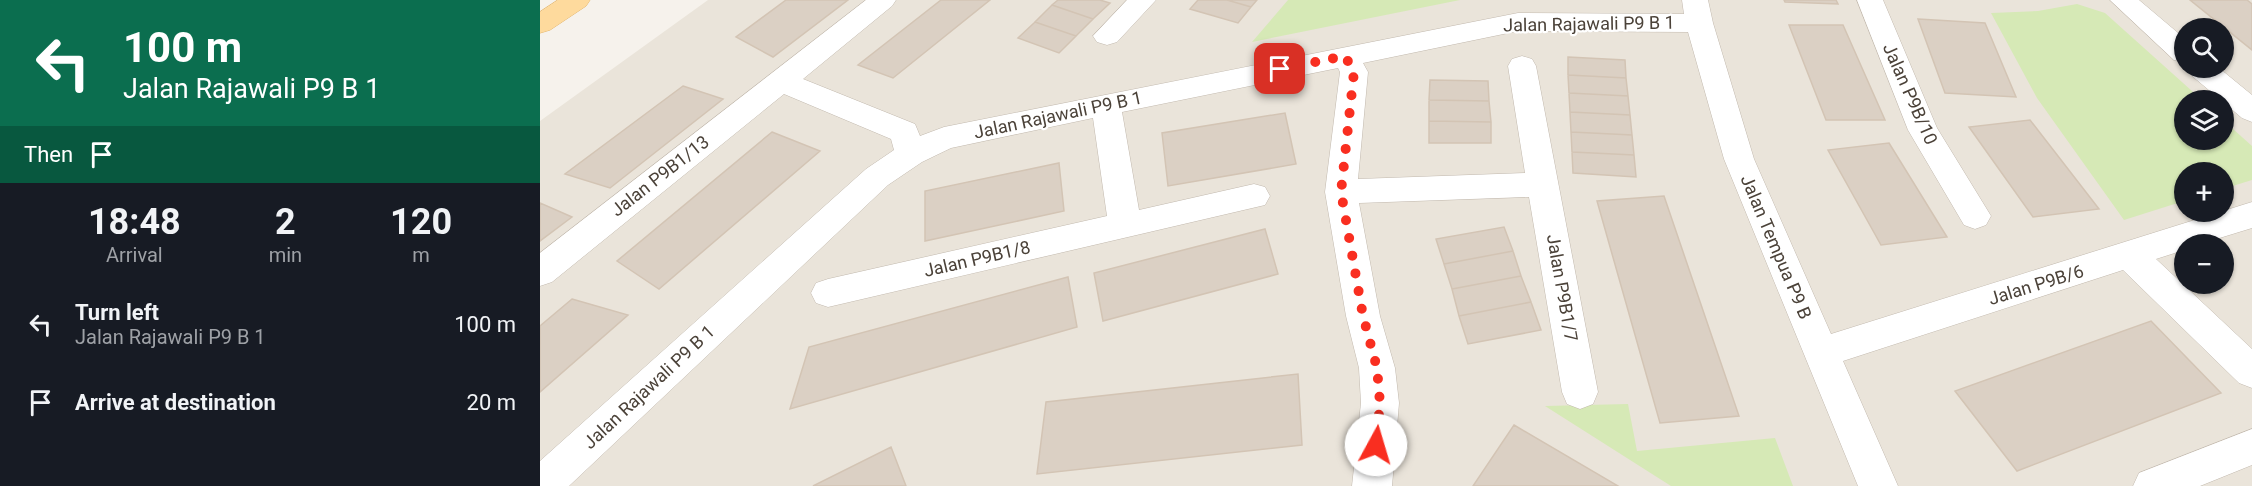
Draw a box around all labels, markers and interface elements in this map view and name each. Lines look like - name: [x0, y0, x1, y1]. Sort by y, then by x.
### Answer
- street label: Jalan Rajawali P9 B 1: [1503, 12, 1675, 35]
- map controls: [2174, 18, 2234, 294]
- button: search: [2174, 18, 2234, 78]
- text: 100 m: [123, 23, 242, 72]
- icon: left: [24, 24, 102, 102]
- street label: Jalan P9B/10: [1879, 40, 1942, 148]
- pin: [1254, 43, 1305, 94]
- icon: arrive: [1263, 52, 1296, 85]
- text: Jalan Rajawali P9 B 1: [123, 73, 380, 105]
- street label: Jalan Rajawali P9 B 1: [972, 86, 1144, 143]
- button: layers: [2174, 90, 2234, 150]
- street label: Jalan P9B1/13: [606, 131, 713, 220]
- icon: arrive: [85, 138, 118, 171]
- text: Then: [24, 142, 73, 167]
- button: +: [2174, 162, 2234, 222]
- street label: Jalan Tempua P9 B: [1737, 172, 1816, 322]
- text: 18:48: [88, 201, 181, 243]
- text: 2: [275, 201, 296, 243]
- text: 120: [390, 201, 452, 243]
- street label: Jalan P9B1/7: [1543, 233, 1582, 343]
- button: −: [2174, 234, 2234, 294]
- street label: Jalan P9B1/8: [922, 236, 1032, 281]
- text: Arrival: [106, 243, 163, 267]
- text: min: [269, 243, 302, 267]
- text: m: [412, 243, 430, 267]
- street label: Jalan P9B/6: [1986, 260, 2086, 309]
- text: Turn left: [75, 300, 159, 325]
- icon: left: [24, 308, 57, 341]
- text: 100 m: [454, 312, 516, 337]
- street label: Jalan Rajawali P9 B 1: [579, 320, 719, 453]
- text: Jalan Rajawali P9 B 1: [75, 325, 266, 349]
- icon: arrive: [24, 386, 57, 419]
- text: Arrive at destination: [75, 390, 276, 415]
- text: 20 m: [467, 390, 516, 415]
- position arrow: [1344, 413, 1408, 477]

